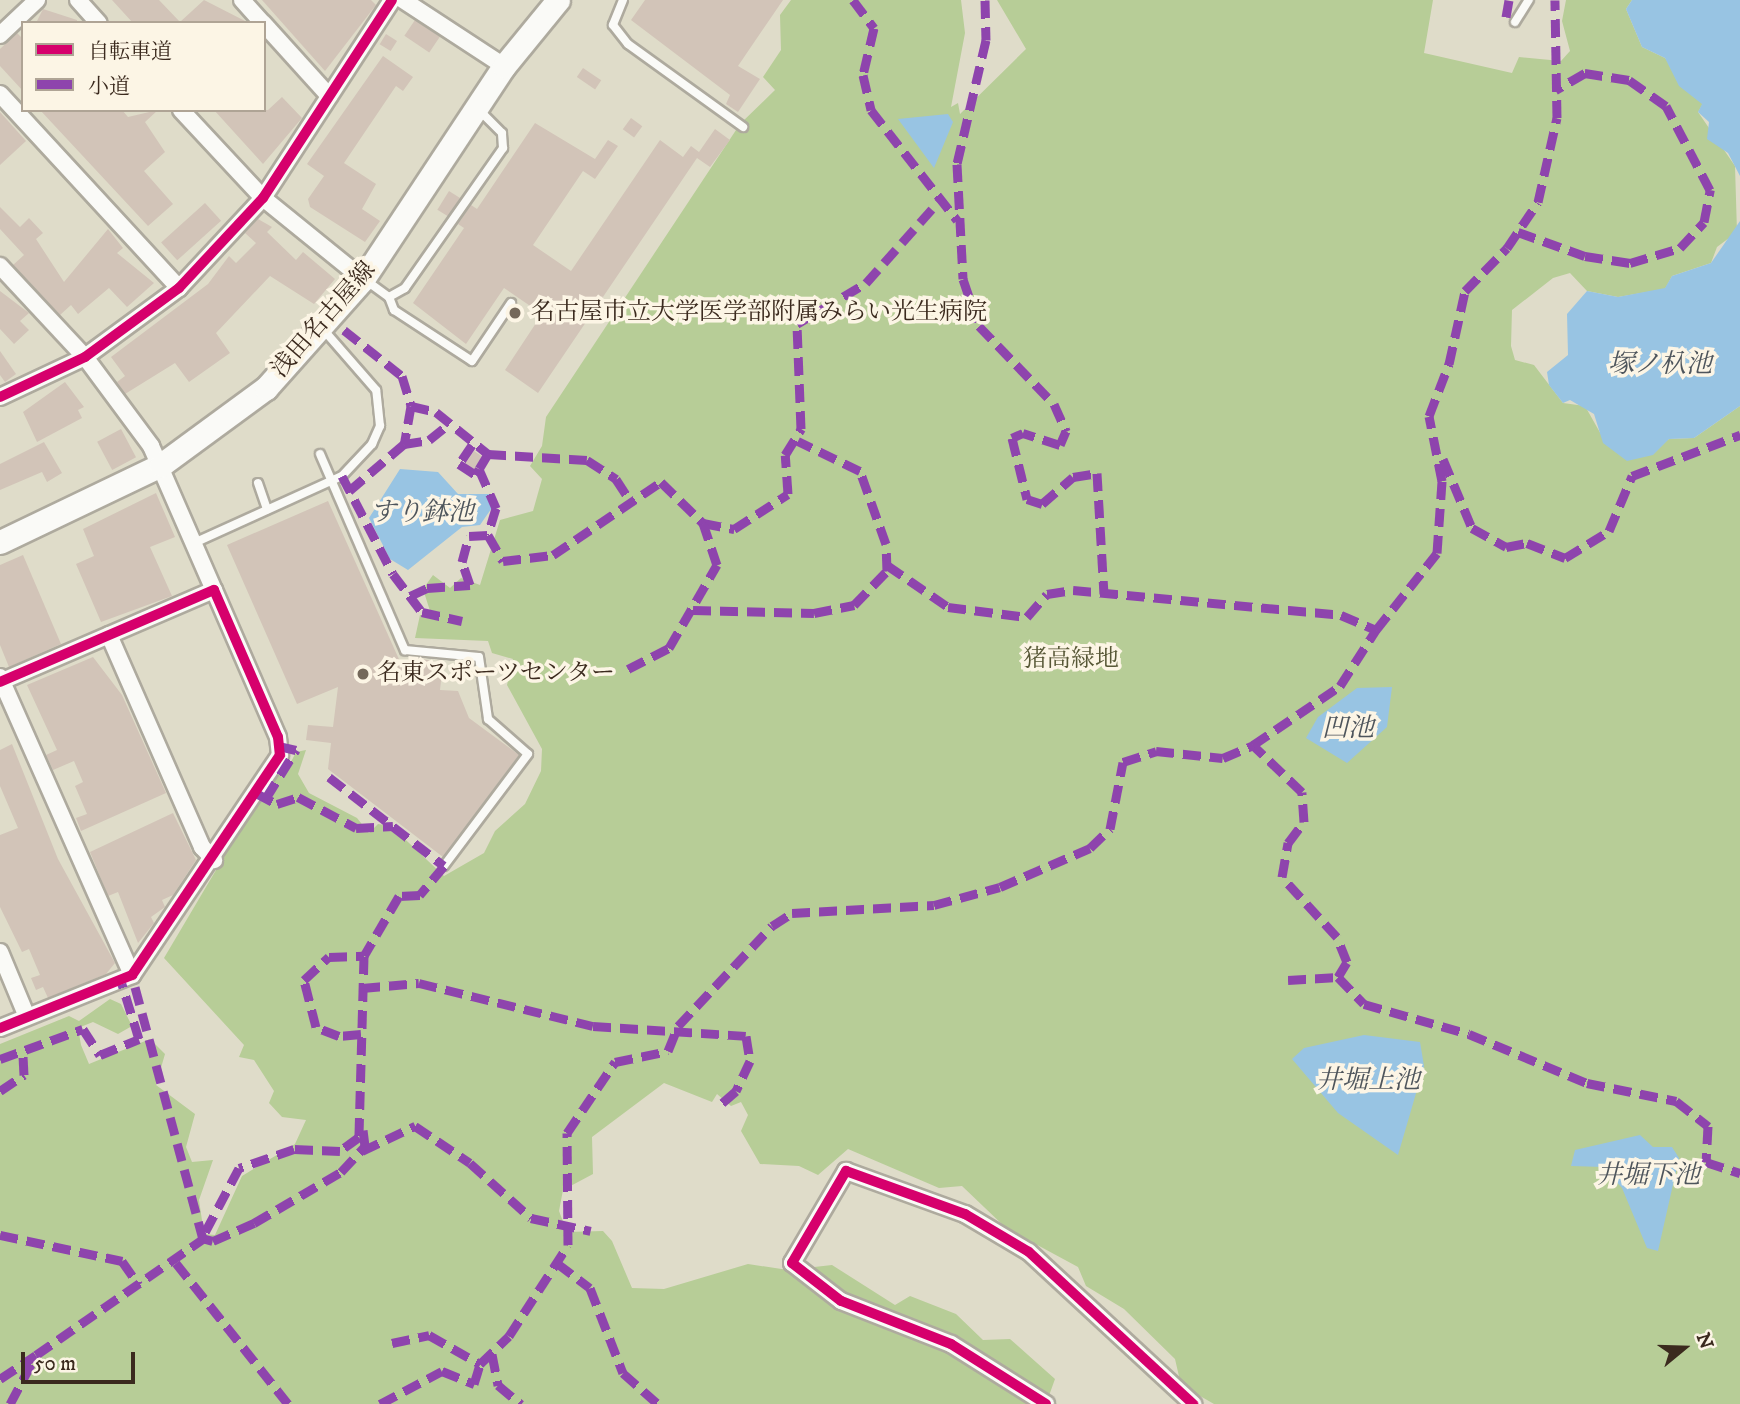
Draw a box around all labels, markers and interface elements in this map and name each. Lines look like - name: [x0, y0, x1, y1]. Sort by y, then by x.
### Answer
- legend: [21, 21, 266, 112]
- text: 自転車道: [88, 39, 172, 65]
- text: 小道: [88, 74, 130, 100]
- street label: 浅田名古屋線: [266, 256, 382, 384]
- place label: 名古屋市立大学医学部附属みらい光生病院: [531, 299, 987, 327]
- marker: 名古屋市立大学医学部附属みらい光生病院: [505, 303, 525, 323]
- water label: 塚ノ杁池: [1608, 349, 1712, 381]
- water label: すり鉢池: [370, 497, 474, 529]
- park label: 猪高緑地: [1023, 646, 1119, 674]
- place label: 名東スポーツセンター: [377, 660, 617, 688]
- marker: 名東スポーツセンター: [355, 666, 371, 682]
- water label: 凹池: [1322, 713, 1374, 745]
- water label: 井堀上池: [1316, 1065, 1420, 1097]
- water label: 井堀下池: [1596, 1160, 1700, 1192]
- north arrow: [1649, 1313, 1719, 1383]
- text: N: [1691, 1330, 1718, 1352]
- scale bar: [24, 1338, 138, 1382]
- text: 50 m: [34, 1351, 76, 1377]

